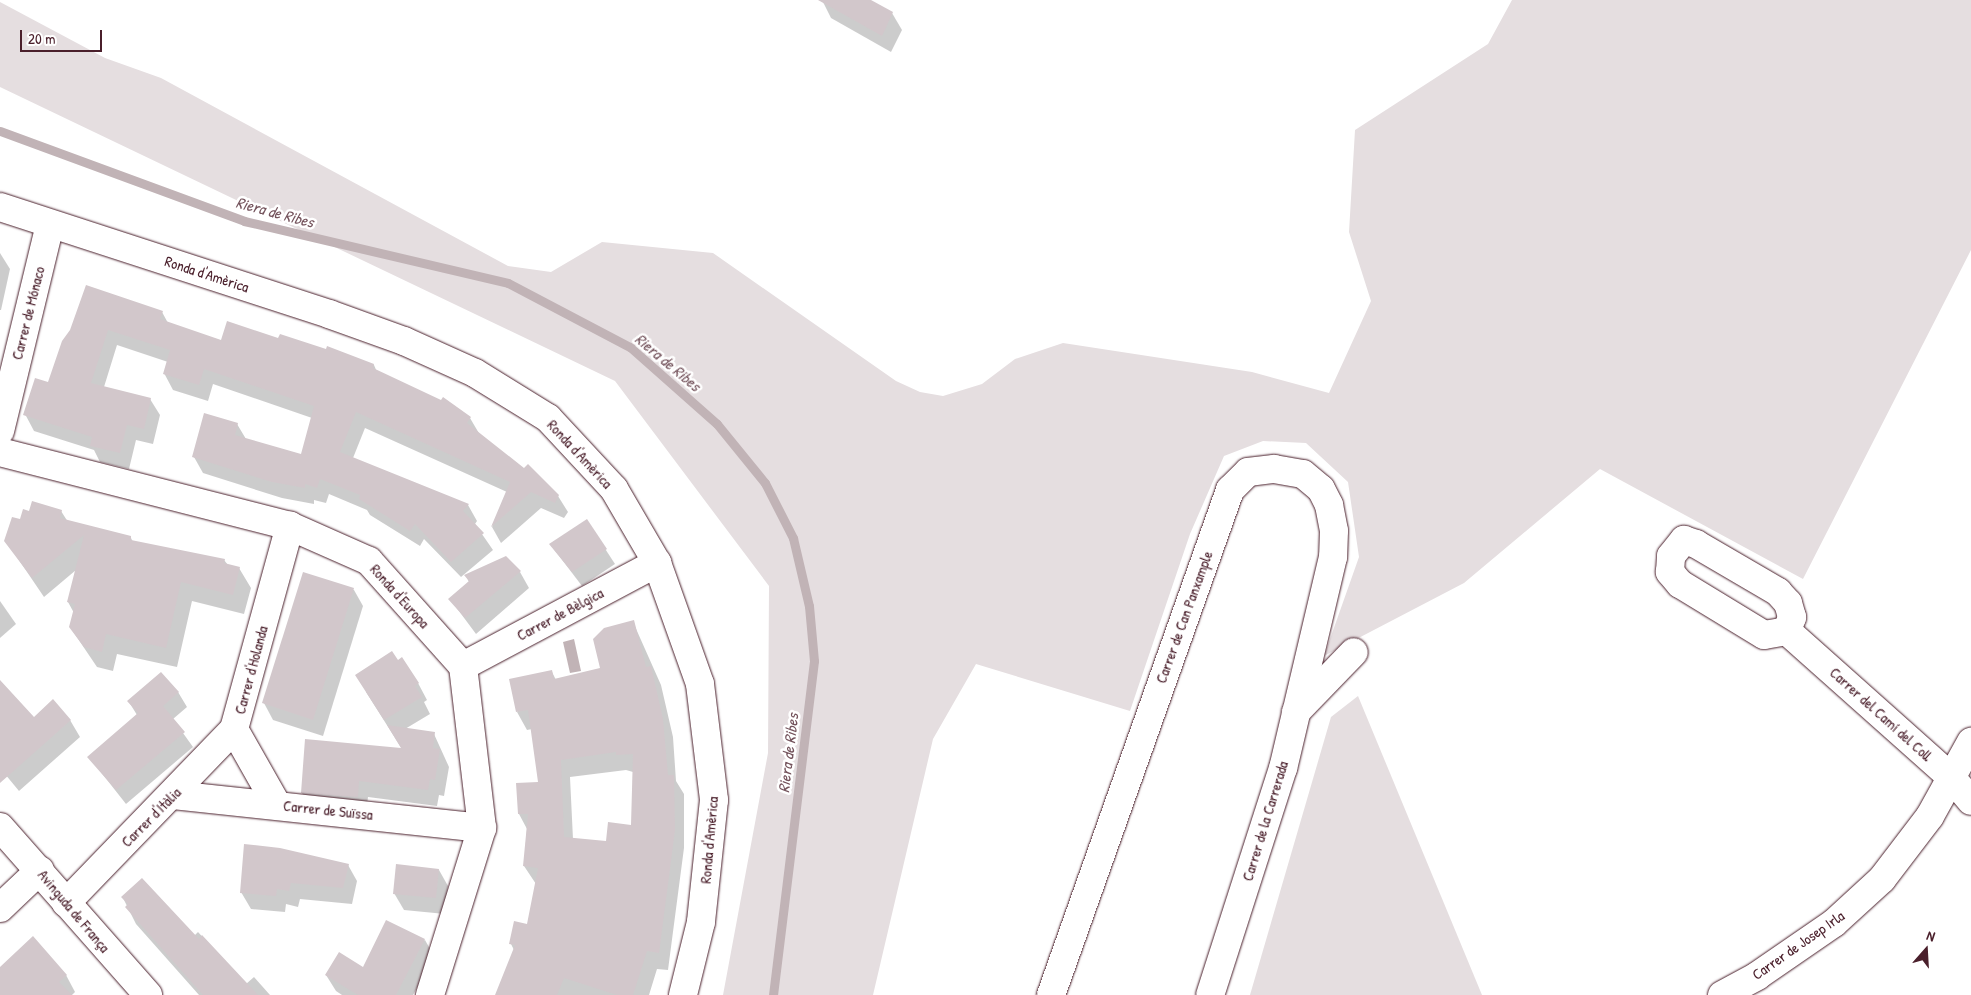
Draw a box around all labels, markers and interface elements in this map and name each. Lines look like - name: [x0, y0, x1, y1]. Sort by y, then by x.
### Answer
- scale bar: [22, 20, 105, 52]
- text: 20 m: [28, 28, 55, 49]
- water label: Riera de Ribes: [234, 192, 316, 232]
- street label: Ronda d'Amèrica: [163, 252, 251, 296]
- street label: Carrer de Mónaco: [8, 264, 48, 362]
- water label: Riera de Ribes: [631, 329, 705, 395]
- street label: Ronda d'Amèrica: [544, 416, 616, 492]
- street label: Carrer de Can Panxample: [1152, 548, 1216, 686]
- street label: Ronda d'Europa: [367, 560, 433, 632]
- street label: Carrer de Bèlgica: [514, 584, 606, 644]
- street label: Carrer d'Holanda: [231, 624, 271, 716]
- street label: Carrer del Camí del Coll: [1826, 663, 1936, 765]
- water label: Riera de Ribes: [774, 712, 802, 794]
- street label: Carrer de la Carrerada: [1238, 759, 1292, 883]
- street label: Carrer d'Itàlia: [117, 783, 185, 851]
- street label: Carrer de Suïssa: [282, 796, 374, 824]
- street label: Ronda d'Amèrica: [696, 796, 722, 884]
- street label: Avinguda de França: [34, 866, 114, 956]
- street label: Carrer de Josep Irla: [1748, 907, 1848, 983]
- north arrow: [1901, 925, 1951, 975]
- text: N: [1924, 925, 1938, 946]

